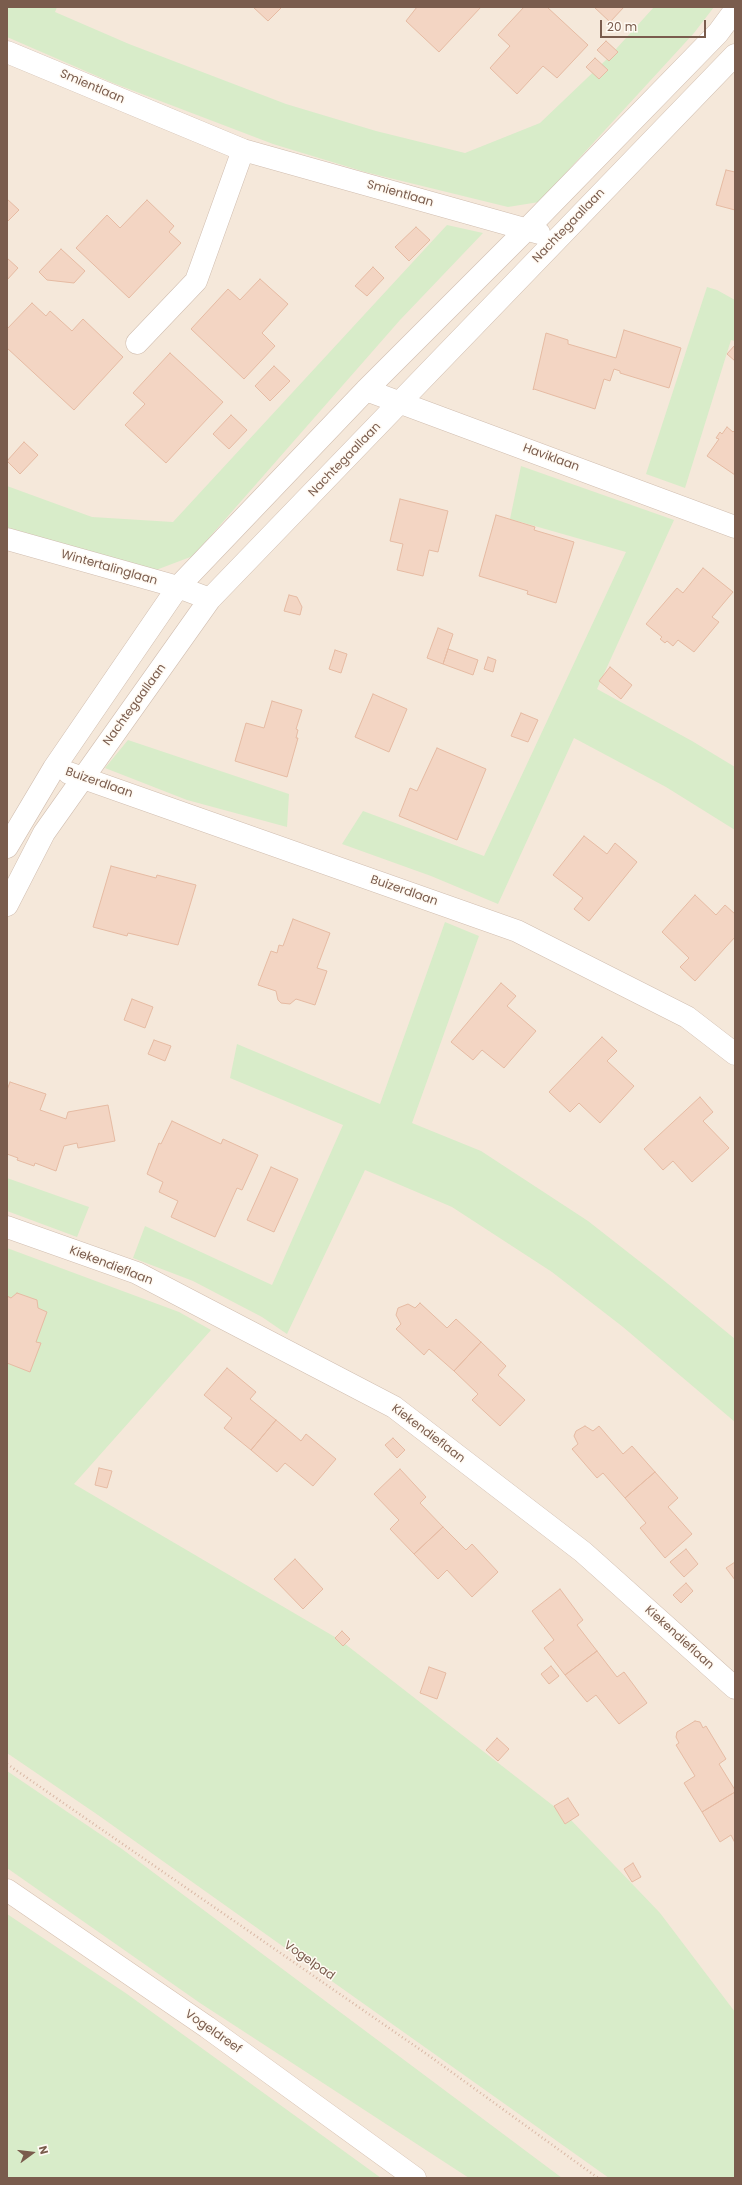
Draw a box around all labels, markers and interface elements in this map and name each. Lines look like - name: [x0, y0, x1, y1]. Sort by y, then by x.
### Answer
- scale bar: [602, 12, 708, 38]
- text: 20 m: [607, 18, 637, 35]
- street label: Smientlaan: [58, 67, 126, 107]
- street label: Smientlaan: [365, 178, 435, 210]
- street label: Nachtegaallaan: [530, 186, 608, 266]
- street label: Nachtegaallaan: [306, 420, 384, 500]
- street label: Haviklaan: [521, 441, 581, 475]
- street label: Wintertalinglaan: [59, 547, 159, 589]
- street label: Nachtegaallaan: [101, 661, 169, 749]
- street label: Buizerdlaan: [63, 765, 135, 801]
- street label: Buizerdlaan: [368, 873, 440, 909]
- street label: Kiekendieflaan: [67, 1243, 155, 1289]
- street label: Kiekendieflaan: [388, 1402, 468, 1466]
- street label: Kiekendieflaan: [641, 1603, 717, 1673]
- street label: Vogelpad: [281, 1938, 337, 1984]
- street label: Vogeldreef: [182, 2007, 244, 2057]
- north arrow: [12, 2133, 52, 2173]
- text: N: [35, 2144, 52, 2156]

